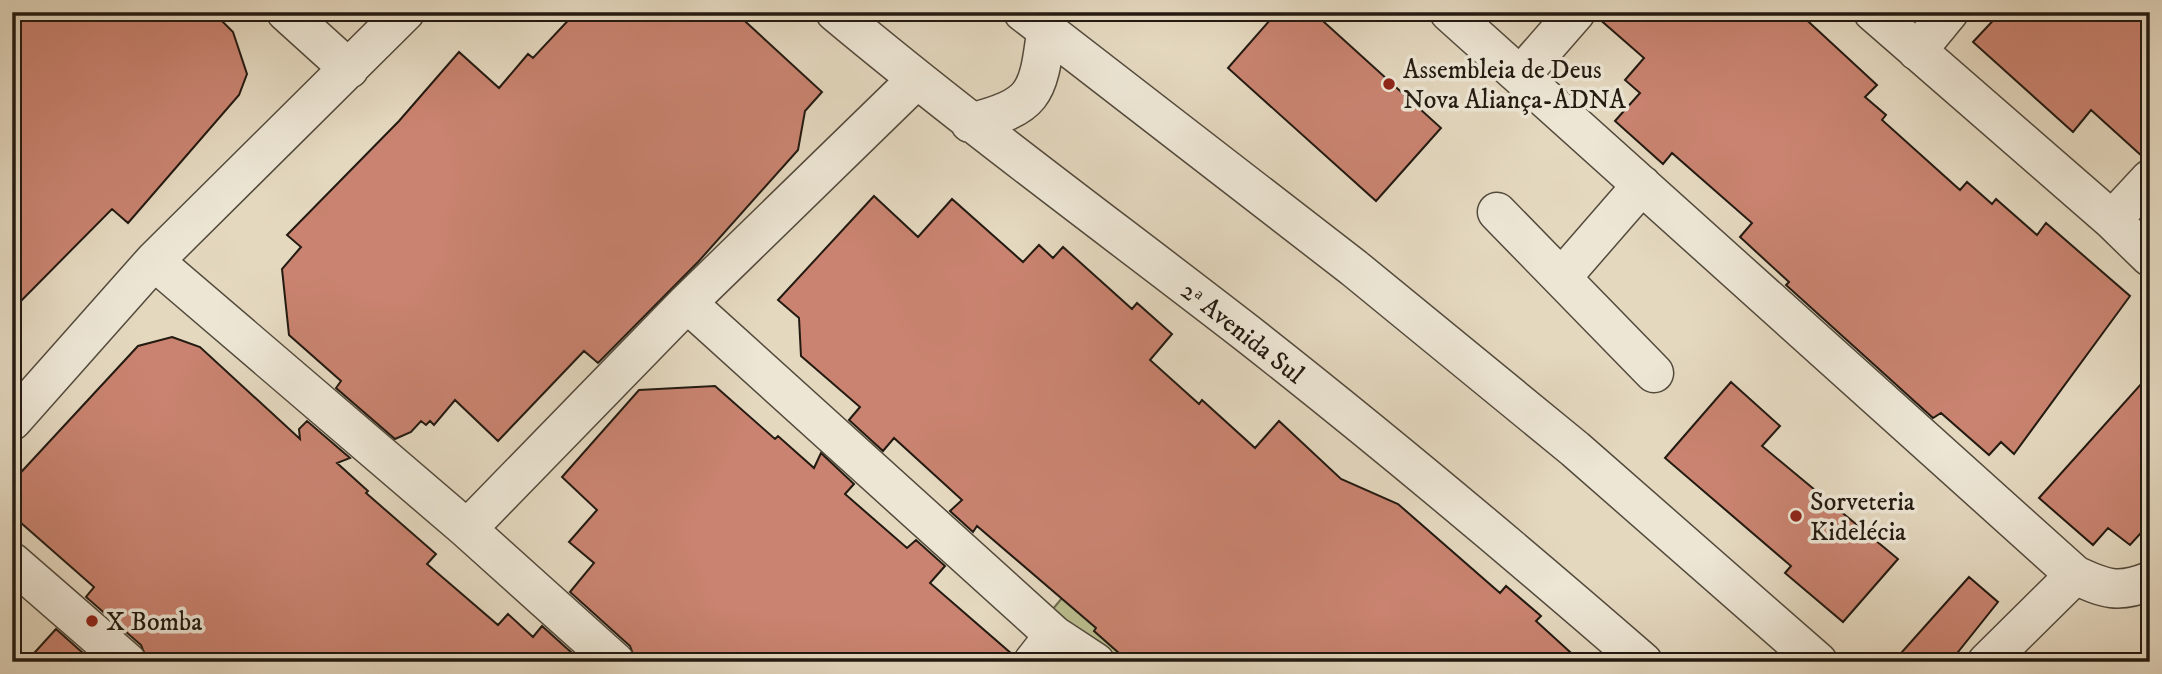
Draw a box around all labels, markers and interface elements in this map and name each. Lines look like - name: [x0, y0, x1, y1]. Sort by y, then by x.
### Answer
- place label: Assembleia de Deus Nova Aliança-ADNA: [1403, 54, 1626, 117]
- marker: Assembleia de Deus Nova Aliança-ADNA: [1381, 76, 1397, 92]
- street label: 2ᵃ Avenida Sul: [1174, 275, 1311, 392]
- place label: Sorveteria Kidelécia: [1810, 486, 1915, 549]
- marker: Sorveteria Kidelécia: [1788, 508, 1804, 524]
- place label: X Bomba: [106, 606, 202, 639]
- marker: X Bomba: [84, 613, 100, 629]

